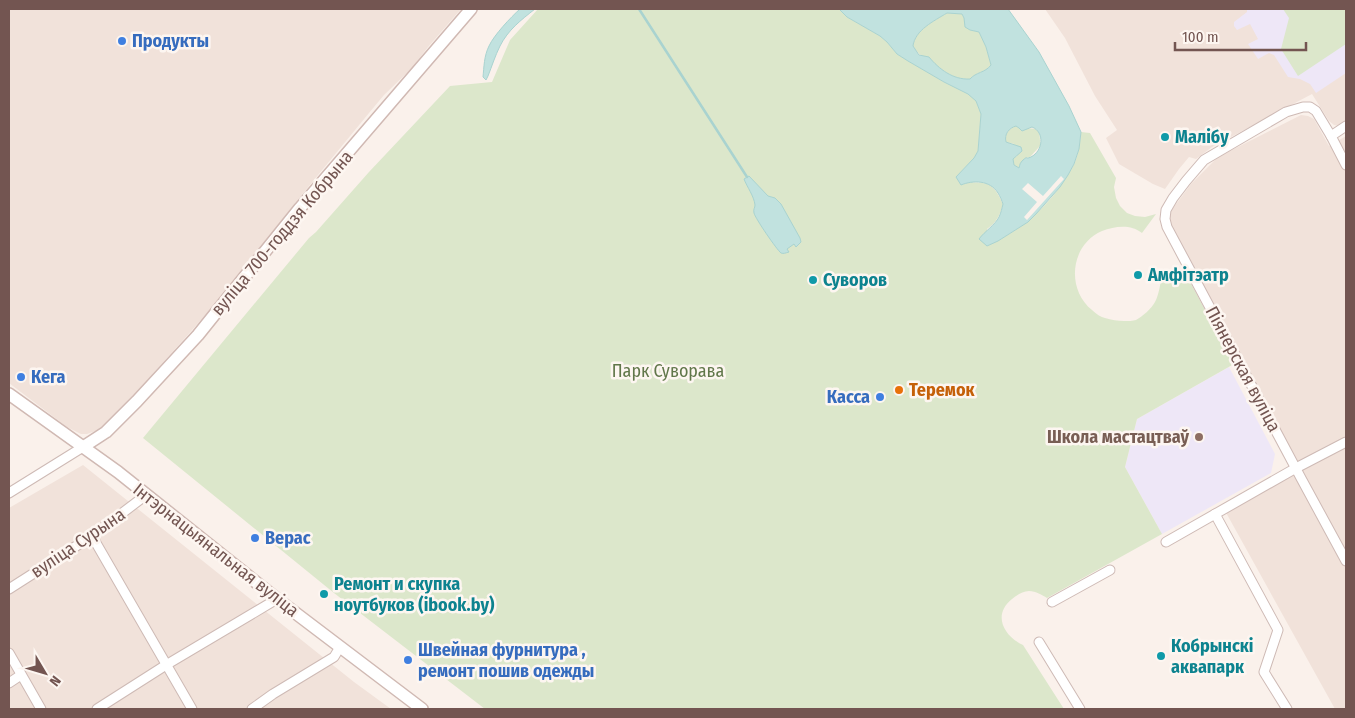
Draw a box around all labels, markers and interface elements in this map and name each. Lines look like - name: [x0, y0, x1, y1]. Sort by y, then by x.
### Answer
- scale bar: [1175, 20, 1306, 52]
- text: 100 m: [1182, 28, 1219, 46]
- place label: Продукты: [132, 30, 209, 52]
- marker: Продукты: [116, 35, 128, 47]
- place label: Малібу: [1175, 126, 1229, 148]
- marker: Малібу: [1159, 131, 1171, 143]
- street label: вуліца 700-годдзя Кобрына: [206, 146, 358, 320]
- place label: Амфітэатр: [1147, 264, 1229, 286]
- place label: Суворов: [823, 269, 887, 291]
- marker: Амфітэатр: [1132, 269, 1144, 281]
- marker: Суворов: [807, 274, 819, 286]
- street label: Піянерская вуліца: [1201, 302, 1285, 436]
- park label: Парк Суворава: [612, 360, 724, 382]
- place label: Кега: [31, 366, 66, 388]
- marker: Кега: [15, 371, 27, 383]
- place label: Теремок: [909, 379, 976, 401]
- marker: Теремок: [893, 384, 905, 396]
- place label: Касса: [827, 386, 870, 408]
- marker: Касса: [874, 391, 886, 403]
- place label: Школа мастацтваў: [1047, 426, 1189, 448]
- marker: Школа мастацтваў: [1193, 431, 1205, 443]
- street label: Інтэрнацыянальная вуліца: [129, 478, 303, 622]
- street label: вуліца Сурына: [27, 503, 130, 583]
- place label: Верас: [265, 527, 311, 549]
- marker: Верас: [249, 532, 261, 544]
- place label: Ремонт и скупка ноутбуков (ibook.by): [334, 573, 495, 616]
- marker: Ремонт и скупка ноутбуков (ibook.by): [318, 588, 330, 600]
- place label: Кобрынскі аквапарк: [1171, 635, 1253, 678]
- place label: Швейная фурнитура , ремонт пошив одежды: [418, 639, 594, 682]
- north arrow: [20, 648, 70, 698]
- marker: Кобрынскі аквапарк: [1155, 650, 1167, 662]
- marker: Швейная фурнитура , ремонт пошив одежды: [402, 654, 414, 666]
- text: N: [46, 672, 64, 689]

